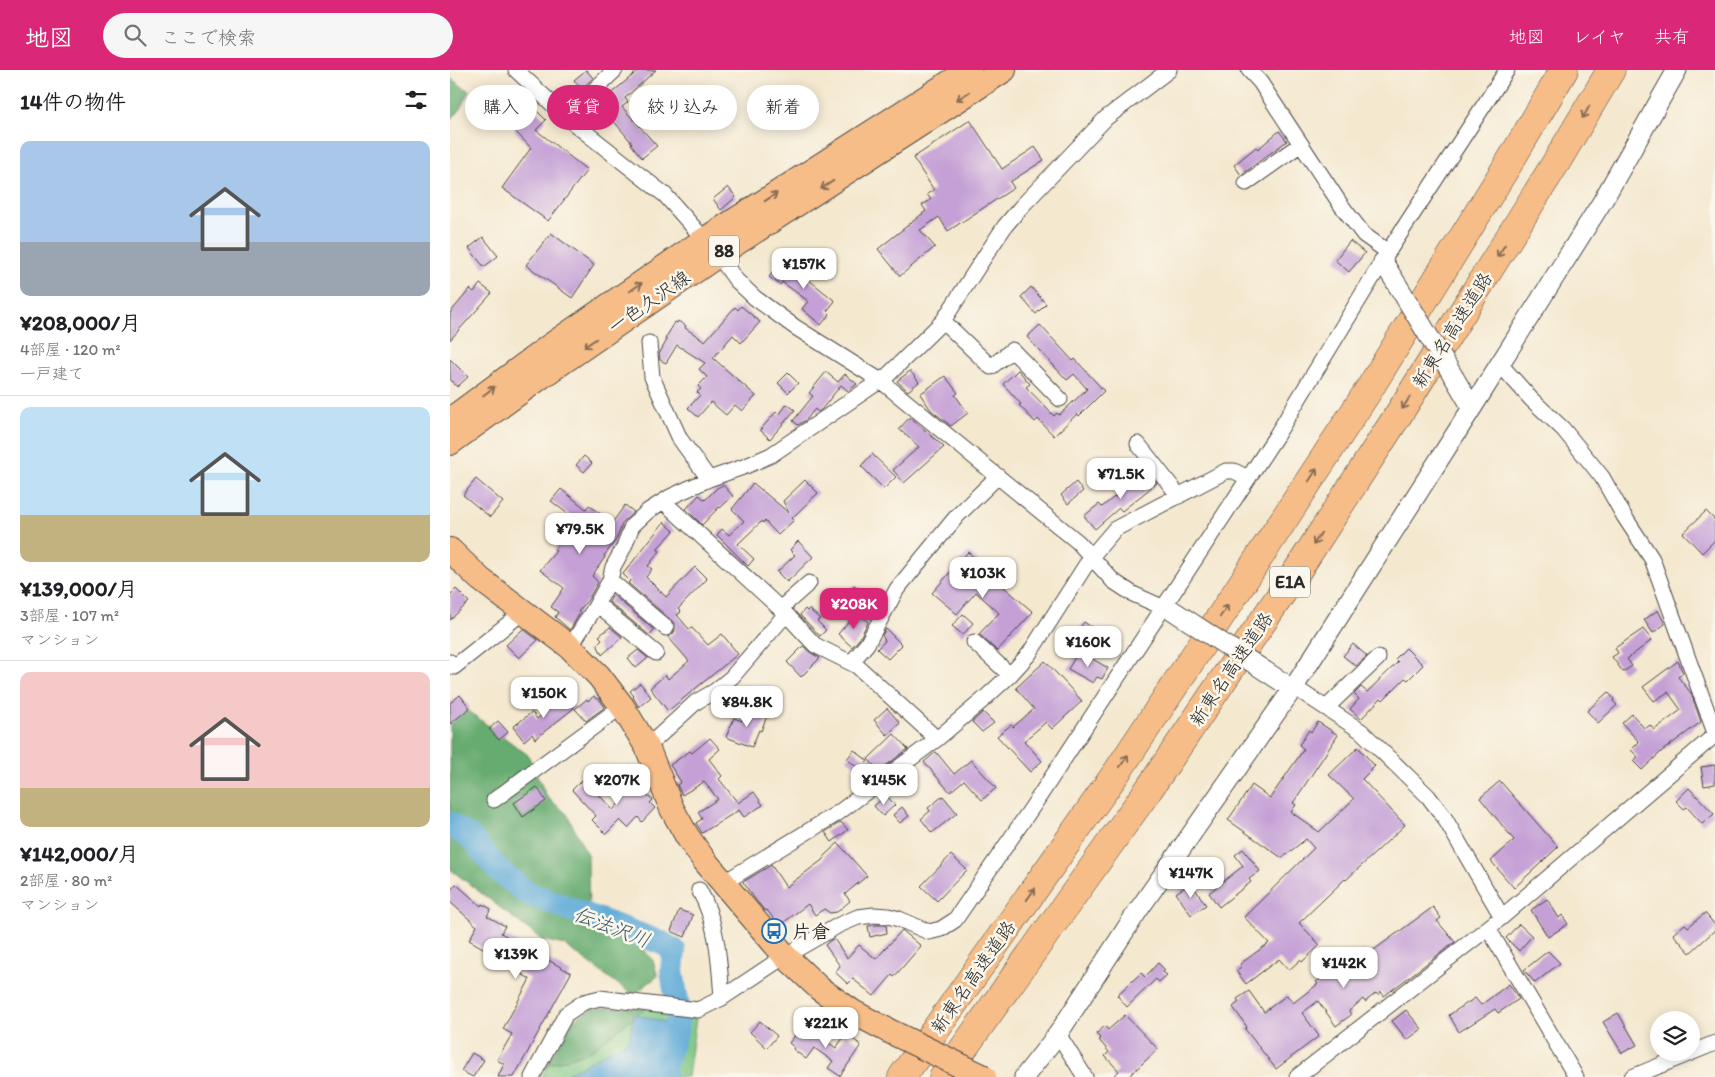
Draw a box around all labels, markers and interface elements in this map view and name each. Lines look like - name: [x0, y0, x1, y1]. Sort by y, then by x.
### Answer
- search box: [103, 13, 453, 58]
- icon: search: [121, 21, 149, 49]
- text: 地図: [25, 23, 73, 52]
- text: ここで検索: [161, 26, 256, 49]
- text: 地図: [1509, 26, 1545, 48]
- text: レイヤ: [1573, 26, 1626, 48]
- text: 共有: [1654, 26, 1690, 48]
- chip: 購入: [465, 85, 537, 130]
- chip: 賃貸: [547, 85, 619, 130]
- chip: 絞り込み: [629, 85, 737, 130]
- chip: 新着: [747, 85, 819, 130]
- icon: filters: [402, 86, 430, 114]
- text: 14件の物件: [20, 89, 126, 114]
- one-way arrow: [957, 92, 971, 102]
- one-way arrow: [1581, 104, 1591, 119]
- icon: home: [180, 174, 270, 264]
- one-way arrow: [820, 179, 834, 190]
- one-way arrow: [764, 191, 778, 201]
- road number: 88: [709, 236, 739, 267]
- one-way arrow: [1496, 243, 1506, 257]
- pin: ¥157K: [769, 248, 839, 290]
- text: ¥157K: [783, 254, 825, 273]
- street label: 一色久沢線: [603, 265, 695, 339]
- street label: 新東名高速道路: [1407, 268, 1497, 392]
- one-way arrow: [629, 282, 643, 292]
- text: ¥208,000/月: [20, 310, 141, 335]
- one-way arrow: [583, 338, 597, 348]
- text: 4部屋 · 120 m²: [20, 340, 120, 359]
- text: 一戸建て: [20, 364, 84, 383]
- one-way arrow: [482, 386, 496, 396]
- one-way arrow: [1400, 396, 1410, 410]
- icon: home: [180, 439, 270, 529]
- pin: ¥71.5K: [1080, 458, 1162, 500]
- text: ¥71.5K: [1098, 464, 1144, 483]
- one-way arrow: [1308, 468, 1318, 482]
- pin: ¥79.5K: [539, 512, 621, 555]
- text: ¥79.5K: [556, 519, 604, 538]
- one-way arrow: [1312, 532, 1322, 546]
- pin: ¥103K: [948, 556, 1018, 599]
- text: ¥103K: [960, 563, 1006, 582]
- road number: E1A: [1270, 567, 1310, 598]
- text: ¥139,000/月: [20, 576, 138, 601]
- pin: ¥208K: [819, 588, 889, 630]
- text: ¥208K: [831, 594, 877, 613]
- one-way arrow: [1219, 605, 1229, 619]
- text: 3部屋 · 107 m²: [20, 606, 119, 625]
- street label: 新東名高速道路: [1184, 607, 1278, 731]
- pin: ¥160K: [1053, 626, 1123, 668]
- text: マンション: [20, 630, 99, 649]
- text: ¥160K: [1066, 632, 1110, 651]
- pin: ¥150K: [509, 676, 579, 719]
- text: ¥150K: [522, 683, 566, 702]
- pin: ¥84.8K: [706, 686, 788, 728]
- text: ¥84.8K: [722, 692, 772, 711]
- icon: home: [180, 704, 270, 794]
- one-way arrow: [1119, 754, 1129, 768]
- pin: ¥207K: [582, 764, 652, 806]
- pin: ¥145K: [849, 764, 919, 806]
- text: ¥207K: [594, 770, 640, 789]
- text: ¥145K: [862, 770, 906, 789]
- text: ¥142,000/月: [20, 841, 139, 866]
- pin: ¥147K: [1156, 856, 1226, 899]
- text: ¥147K: [1169, 863, 1213, 882]
- text: 2部屋 · 80 m²: [20, 871, 112, 890]
- one-way arrow: [1026, 887, 1036, 901]
- text: マンション: [20, 895, 99, 914]
- water label: 伝法沢川: [570, 901, 654, 953]
- street label: 新東名高速道路: [925, 916, 1021, 1038]
- bus stop icon: 片倉: [761, 918, 787, 944]
- place label: 片倉: [792, 920, 830, 943]
- pin: ¥139K: [481, 938, 551, 980]
- text: ¥139K: [494, 944, 538, 963]
- pin: ¥142K: [1309, 946, 1379, 989]
- text: ¥142K: [1322, 953, 1366, 972]
- pin: ¥221K: [791, 1006, 861, 1049]
- map controls: [1650, 1011, 1700, 1061]
- button: layers: [1650, 1011, 1700, 1061]
- text: ¥221K: [804, 1013, 848, 1032]

